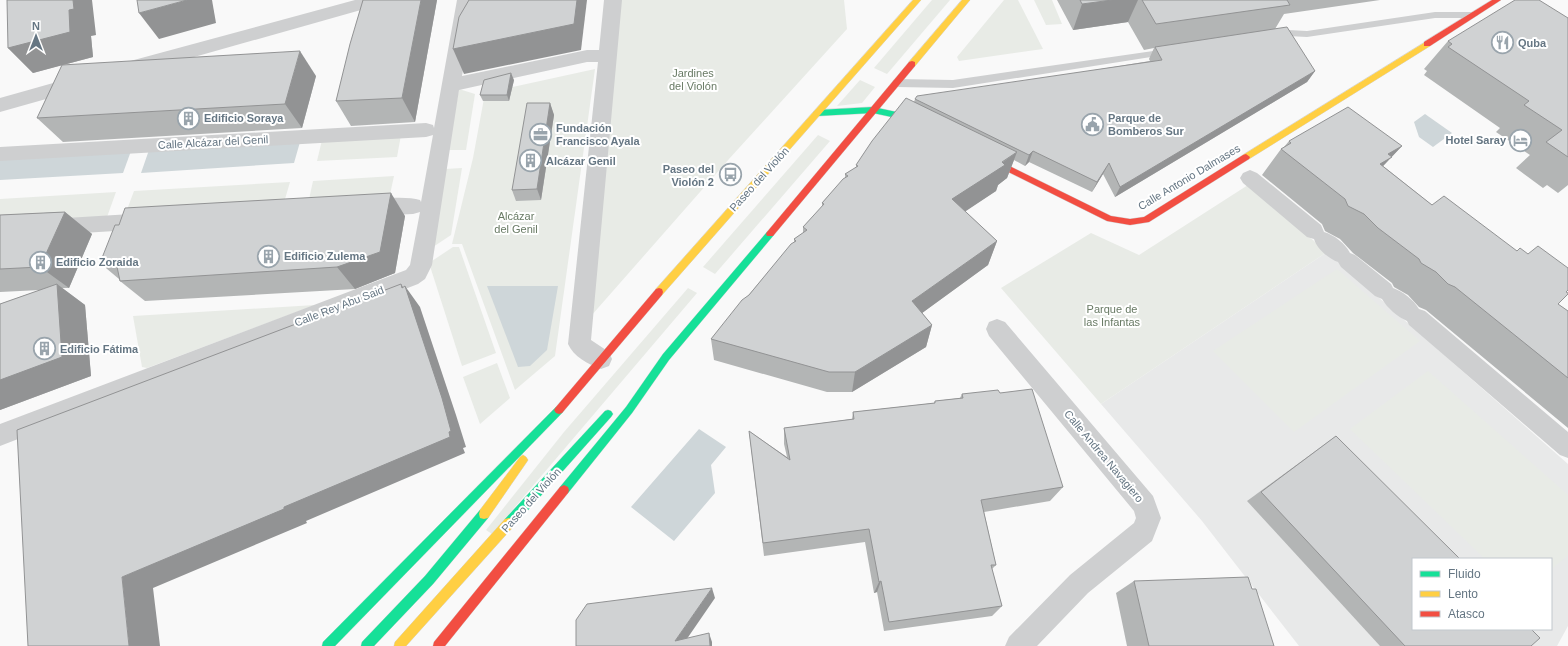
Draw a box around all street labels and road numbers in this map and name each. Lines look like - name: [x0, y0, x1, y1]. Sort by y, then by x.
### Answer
- street label: Calle Alcázar del Genil: [157, 133, 269, 151]
- street label: Calle Antonio Dalmases: [1136, 142, 1243, 212]
- street label: Paseo del Violón: [727, 144, 791, 214]
- street label: Calle Rey Abu Said: [293, 283, 385, 329]
- street label: Calle Andrea Navagiero: [1062, 408, 1146, 504]
- street label: Paseo del Violón: [499, 465, 563, 535]

